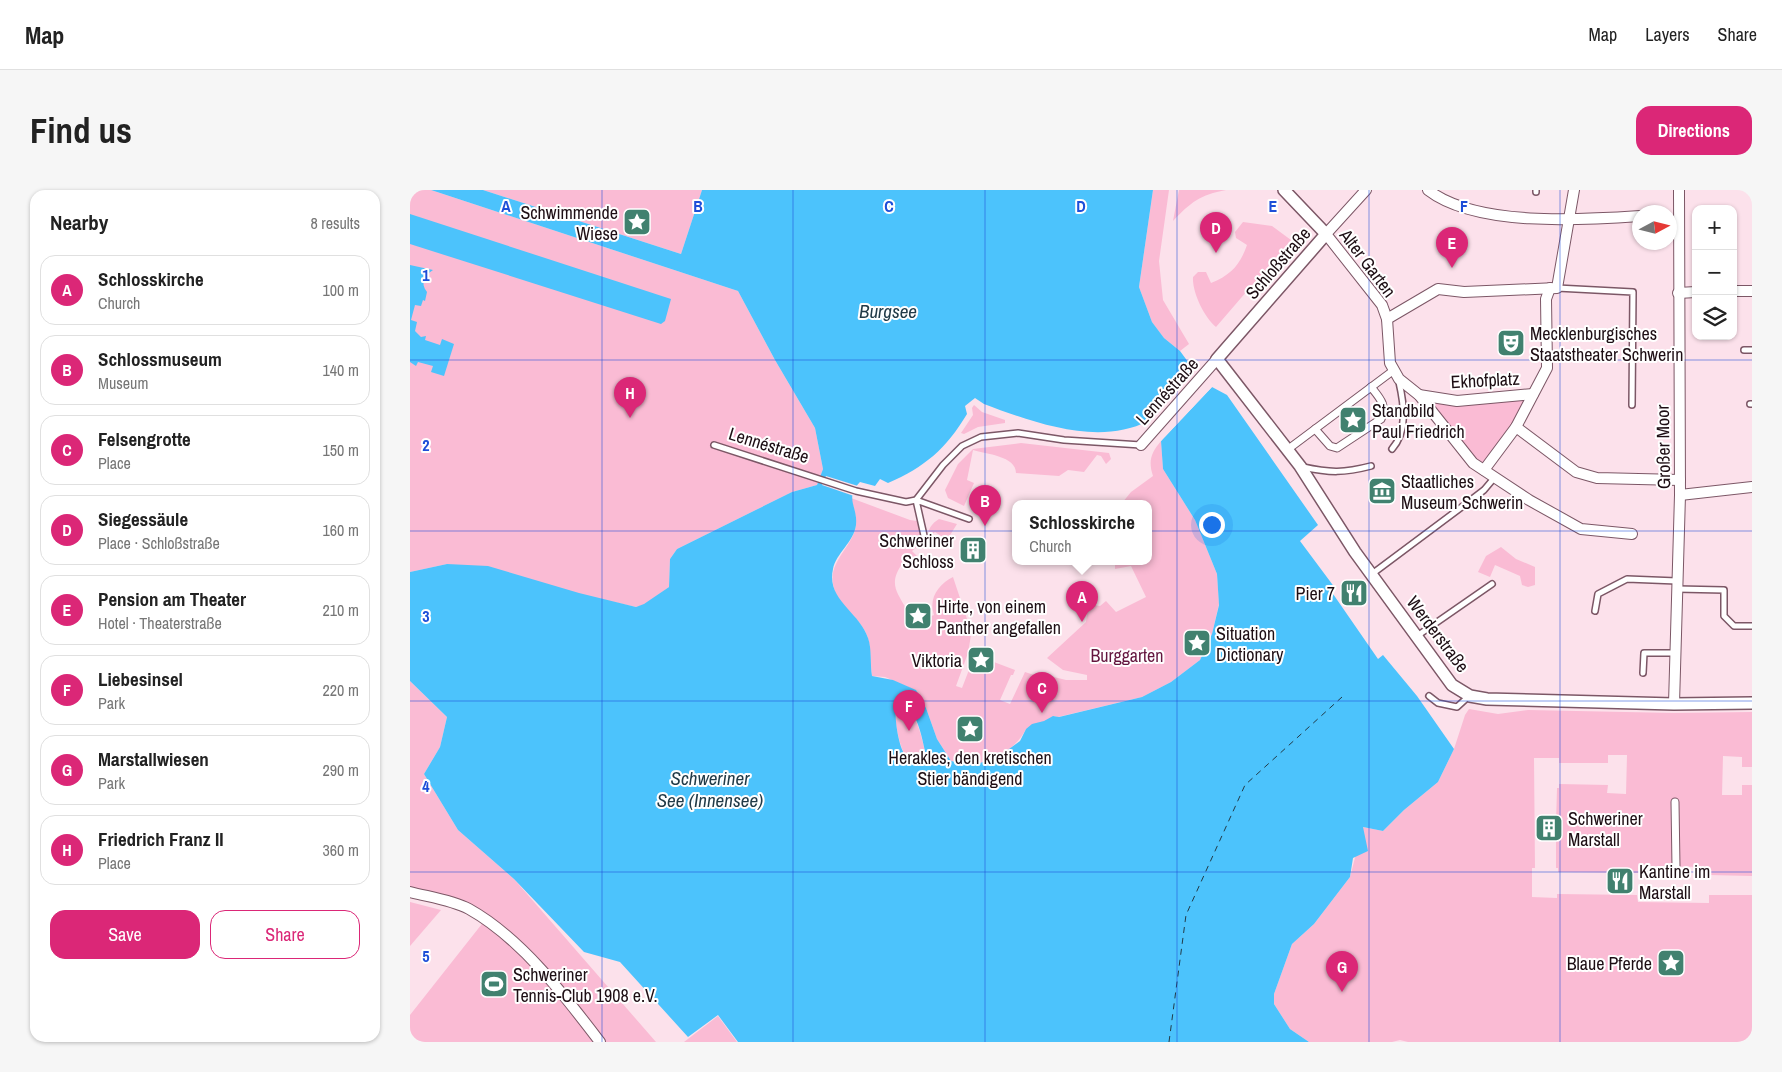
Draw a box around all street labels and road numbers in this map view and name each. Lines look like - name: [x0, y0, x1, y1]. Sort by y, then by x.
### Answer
- street label: Schloßstraße: [1240, 222, 1316, 304]
- street label: Alter Garten: [1333, 223, 1402, 302]
- street label: Lennéstraße: [1130, 352, 1204, 430]
- street label: Ekhofplatz: [1450, 366, 1520, 394]
- street label: Großer Moor: [1650, 404, 1676, 489]
- street label: Lennéstraße: [726, 421, 812, 469]
- street label: Werderstraße: [1401, 591, 1475, 677]

